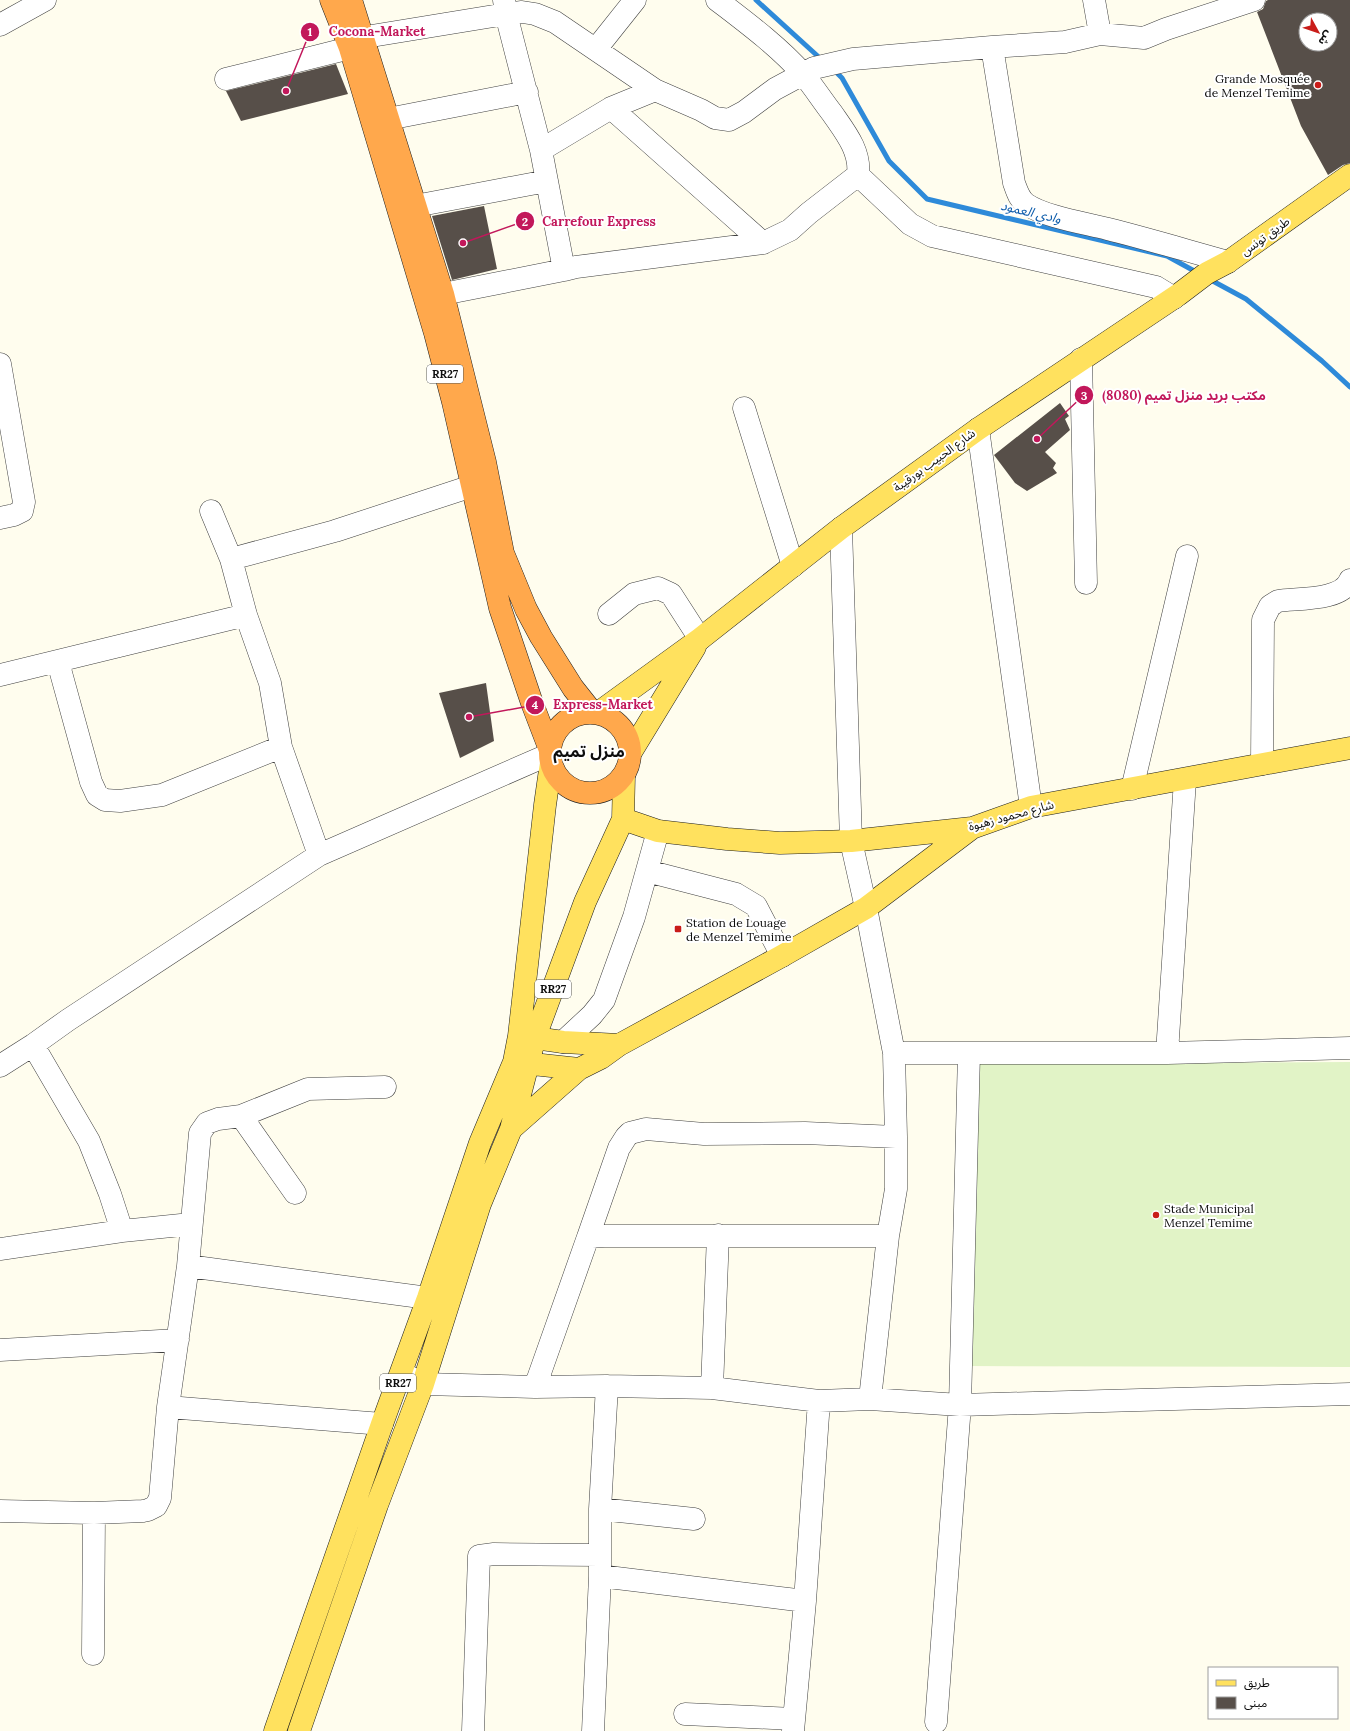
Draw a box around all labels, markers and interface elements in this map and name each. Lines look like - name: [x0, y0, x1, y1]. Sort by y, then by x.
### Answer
- north arrow: [1298, 12, 1338, 52]
- callout: Cocona-Market: [300, 19, 433, 44]
- text: Cocona-Market: [329, 23, 426, 40]
- text: 1: [308, 24, 313, 39]
- text: ش: [1315, 28, 1336, 49]
- place label: Grande Mosquée de Menzel Temime: [1205, 71, 1310, 100]
- marker: Grande Mosquée de Menzel Temime: [1313, 80, 1323, 90]
- water label: وادي العمود: [999, 197, 1063, 229]
- callout: Carrefour Express: [515, 209, 664, 234]
- text: Carrefour Express: [542, 213, 656, 230]
- street label: طريق تونس: [1238, 213, 1293, 260]
- text: 2: [522, 214, 528, 229]
- road number: RR27: [427, 365, 463, 383]
- callout: مكتب بريد منزل تميم (8080): [1074, 383, 1274, 408]
- text: مكتب بريد منزل تميم (8080): [1102, 387, 1266, 406]
- text: 3: [1081, 388, 1088, 403]
- street label: شارع الحبيب بورقيبة: [890, 425, 979, 496]
- callout: Express-Market: [525, 692, 661, 717]
- text: Express-Market: [553, 696, 654, 713]
- text: 4: [532, 697, 539, 712]
- district label: منزل تميم: [553, 741, 625, 764]
- street label: شارع محمود زهيوة: [967, 796, 1056, 836]
- place label: Station de Louage de Menzel Temime: [686, 915, 792, 944]
- marker: Station de Louage de Menzel Temime: [673, 924, 683, 934]
- road number: RR27: [535, 980, 571, 998]
- place label: Stade Municipal Menzel Temime: [1164, 1201, 1254, 1230]
- marker: Stade Municipal Menzel Temime: [1151, 1210, 1161, 1220]
- road number: RR27: [380, 1374, 416, 1392]
- legend: [1208, 1667, 1338, 1719]
- text: طريق: [1244, 1675, 1270, 1691]
- text: مبنى: [1244, 1695, 1267, 1710]

